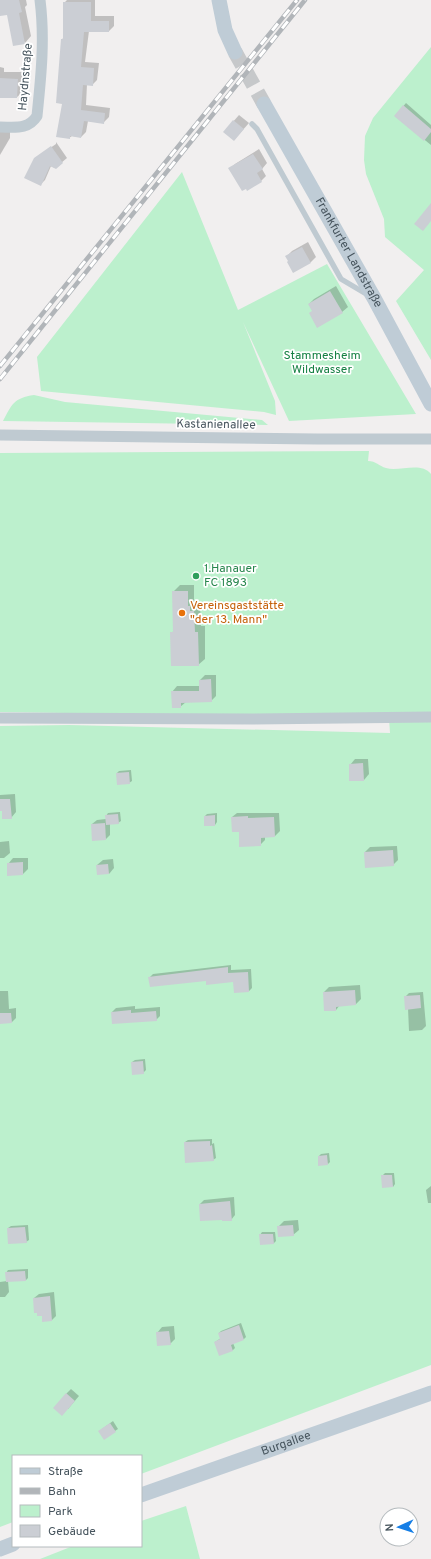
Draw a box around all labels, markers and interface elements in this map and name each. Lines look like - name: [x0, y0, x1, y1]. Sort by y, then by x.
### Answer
- street label: Haydnstraße: [15, 43, 37, 111]
- street label: Frankfurter Landstraße: [311, 195, 386, 311]
- park label: Stammesheim Wildwasser: [283, 348, 361, 378]
- street label: Kastanienallee: [176, 416, 256, 434]
- place label: 1.Hanauer FC 1893: [204, 561, 257, 591]
- marker: 1.Hanauer FC 1893: [191, 571, 201, 581]
- place label: Vereinsgaststätte "der 13. Mann": [190, 598, 284, 628]
- marker: Vereinsgaststätte "der 13. Mann": [177, 608, 187, 618]
- street label: Burgallee: [259, 1428, 313, 1460]
- legend: [12, 1455, 142, 1547]
- text: Straße: [48, 1464, 83, 1480]
- text: Bahn: [48, 1484, 76, 1500]
- text: Park: [48, 1504, 73, 1520]
- north arrow: [379, 1507, 419, 1547]
- text: N: [383, 1523, 397, 1532]
- text: Gebäude: [48, 1524, 96, 1540]

